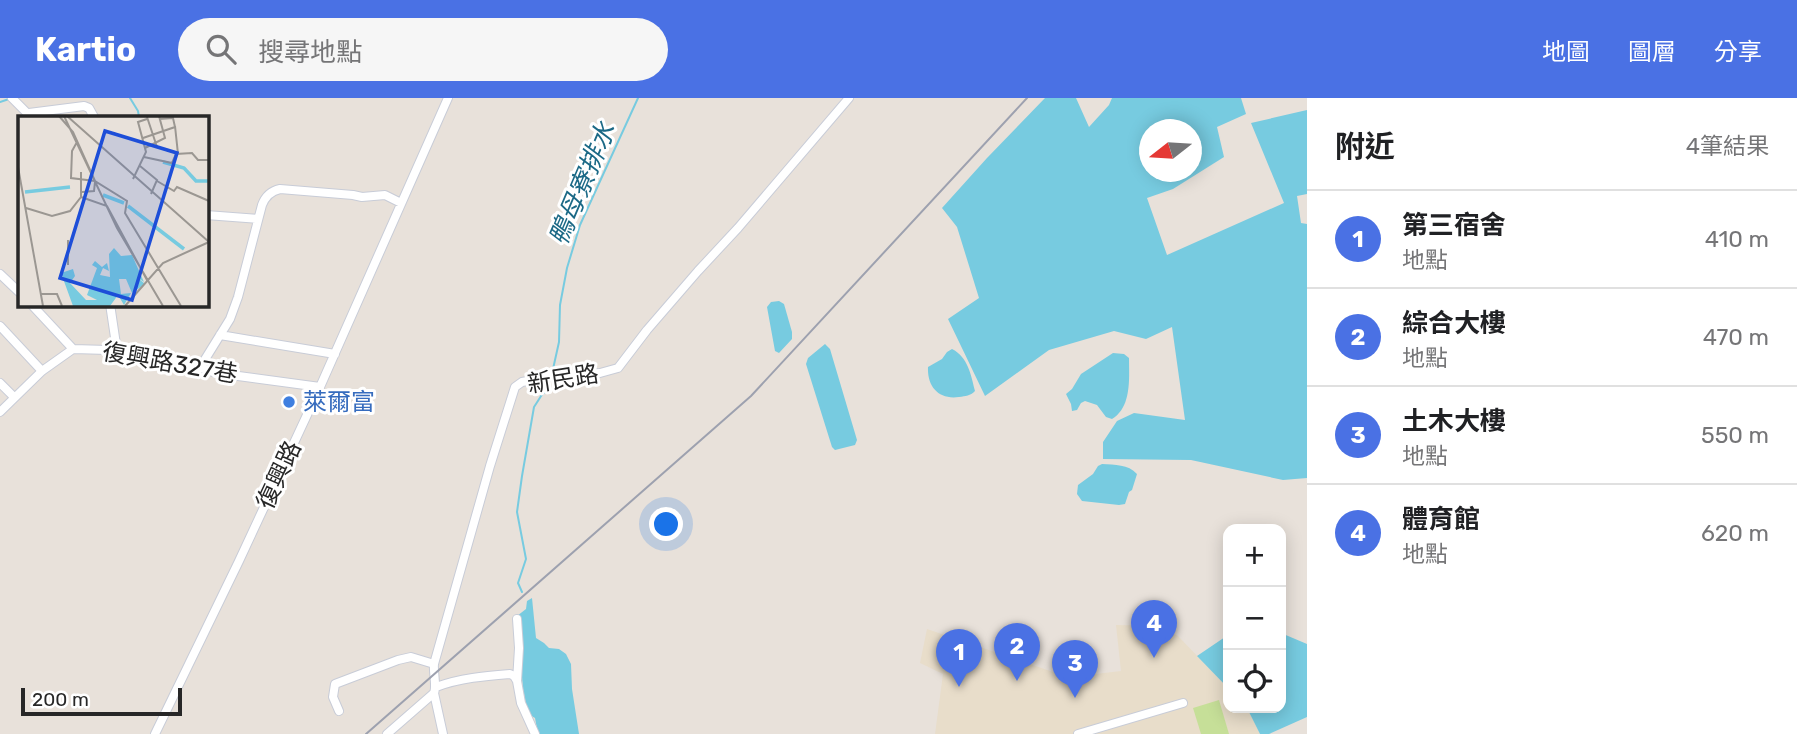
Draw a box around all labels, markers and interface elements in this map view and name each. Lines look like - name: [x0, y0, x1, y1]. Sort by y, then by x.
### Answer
- search box: [178, 18, 668, 81]
- text: Kartio: [35, 30, 136, 69]
- icon: search: [202, 30, 240, 68]
- text: 搜尋地點: [258, 37, 362, 68]
- text: 地圖: [1542, 38, 1590, 66]
- text: 圖層: [1628, 38, 1676, 66]
- text: 分享: [1714, 38, 1762, 66]
- inset map: [18, 116, 208, 306]
- water label: 鴨母寮排水: [543, 117, 623, 250]
- north arrow: [1139, 119, 1202, 182]
- text: 附近: [1335, 129, 1395, 165]
- text: 4筆結果: [1686, 132, 1769, 160]
- text: 第三宿舍: [1402, 210, 1506, 241]
- text: 1: [1352, 225, 1364, 253]
- text: 410 m: [1705, 225, 1769, 253]
- text: 地點: [1402, 246, 1448, 274]
- text: 綜合大樓: [1402, 308, 1506, 339]
- text: 2: [1351, 323, 1365, 351]
- text: 470 m: [1703, 323, 1769, 351]
- street label: 復興路327巷: [100, 337, 240, 389]
- text: 地點: [1402, 344, 1448, 372]
- street label: 新民路: [525, 360, 601, 398]
- place label: 萊爾富: [303, 388, 375, 416]
- marker: 萊爾富: [281, 394, 297, 410]
- text: 土木大樓: [1402, 406, 1506, 437]
- text: 3: [1350, 421, 1366, 449]
- text: 550 m: [1701, 421, 1769, 449]
- street label: 復興路: [251, 436, 307, 514]
- text: 地點: [1402, 442, 1448, 470]
- text: 體育館: [1402, 504, 1480, 535]
- your location: [649, 507, 683, 541]
- text: 4: [1350, 519, 1366, 547]
- text: 620 m: [1701, 519, 1769, 547]
- map controls: [1223, 524, 1286, 713]
- button: +: [1223, 524, 1286, 587]
- text: 地點: [1402, 540, 1448, 568]
- button: −: [1223, 587, 1286, 650]
- pin: 4: [1131, 600, 1177, 658]
- pin: 2: [994, 623, 1040, 681]
- pin: 1: [936, 629, 982, 687]
- pin: 3: [1052, 640, 1098, 698]
- button: locate: [1223, 650, 1286, 713]
- scale bar: [21, 685, 182, 717]
- text: 200 m: [32, 688, 89, 711]

